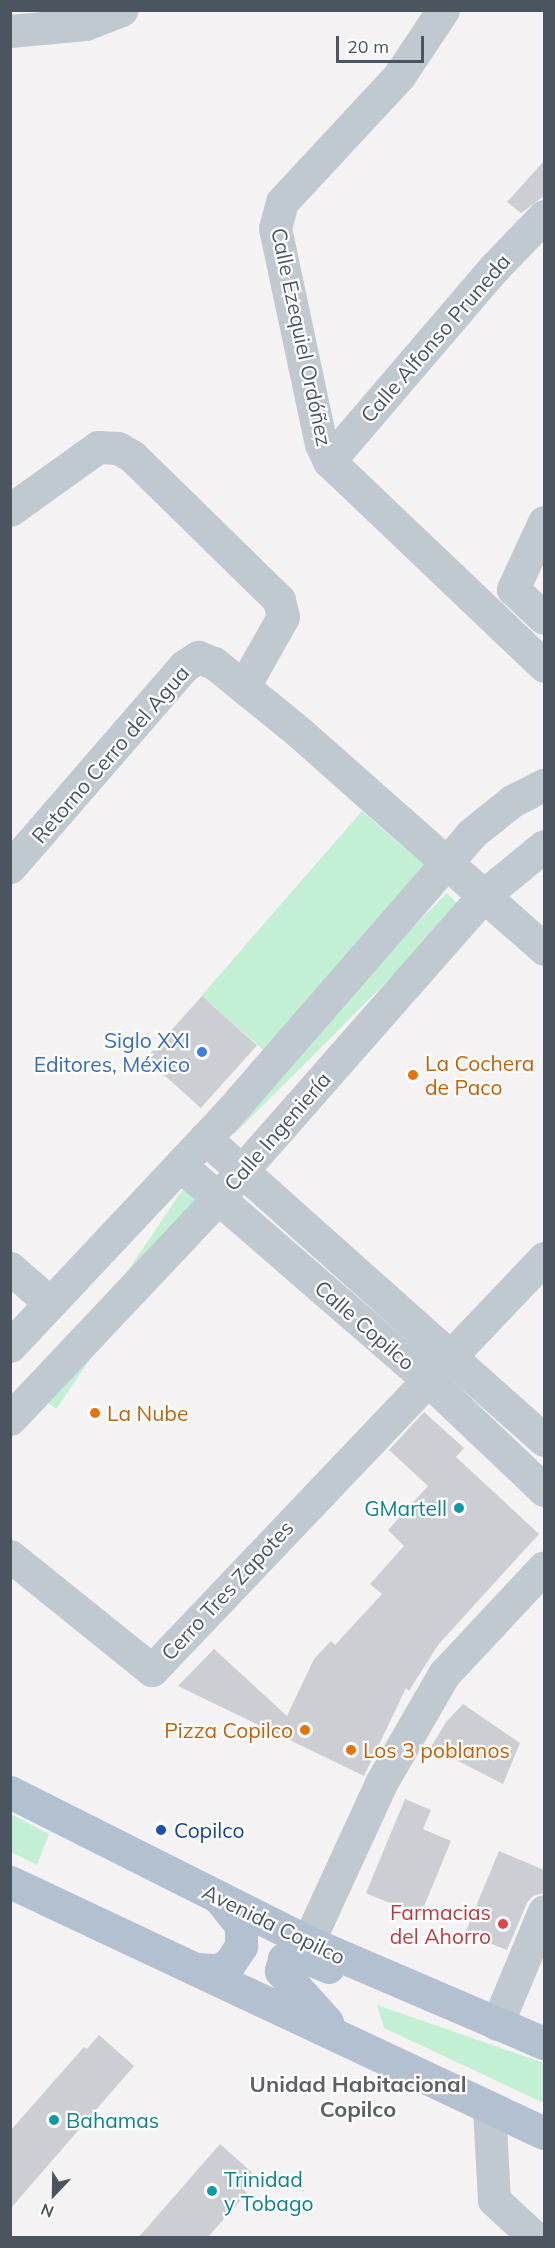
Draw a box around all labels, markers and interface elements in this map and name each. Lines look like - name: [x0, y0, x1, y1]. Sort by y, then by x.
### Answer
- scale bar: [339, 24, 428, 62]
- text: 20 m: [347, 35, 389, 58]
- street label: Calle Ezequiel Ordóñez: [267, 226, 337, 448]
- street label: Calle Alfonso Pruneda: [355, 249, 515, 427]
- street label: Retorno Cerro del Agua: [26, 660, 194, 848]
- place label: Siglo XXI Editores, México: [34, 1027, 190, 1077]
- marker: Siglo XXI Editores, México: [195, 1045, 209, 1059]
- place label: La Cochera de Paco: [425, 1050, 534, 1100]
- street label: Calle Ingeniería: [219, 1066, 335, 1196]
- marker: La Cochera de Paco: [406, 1068, 420, 1082]
- street label: Calle Copilco: [310, 1275, 420, 1375]
- place label: La Nube: [107, 1400, 188, 1426]
- marker: La Nube: [88, 1406, 102, 1420]
- place label: GMartell: [364, 1495, 447, 1521]
- marker: GMartell: [452, 1501, 466, 1515]
- street label: Cerro Tres Zapotes: [156, 1515, 298, 1665]
- place label: Pizza Copilco: [164, 1717, 293, 1743]
- marker: Pizza Copilco: [298, 1723, 312, 1737]
- place label: Los 3 poblanos: [363, 1737, 510, 1763]
- marker: Los 3 poblanos: [344, 1743, 358, 1757]
- place label: Copilco: [174, 1817, 244, 1843]
- marker: Copilco: [152, 1821, 170, 1839]
- street label: Avenida Copilco: [199, 1879, 349, 1969]
- place label: Farmacias del Ahorro: [390, 1899, 491, 1949]
- marker: Farmacias del Ahorro: [496, 1917, 510, 1931]
- district label: Unidad Habitacional Copilco: [250, 2071, 466, 2122]
- place label: Bahamas: [66, 2107, 159, 2133]
- marker: Bahamas: [47, 2113, 61, 2127]
- north arrow: [24, 2164, 84, 2224]
- place label: Trinidad y Tobago: [224, 2166, 314, 2216]
- marker: Trinidad y Tobago: [205, 2184, 219, 2198]
- text: N: [38, 2199, 57, 2222]

